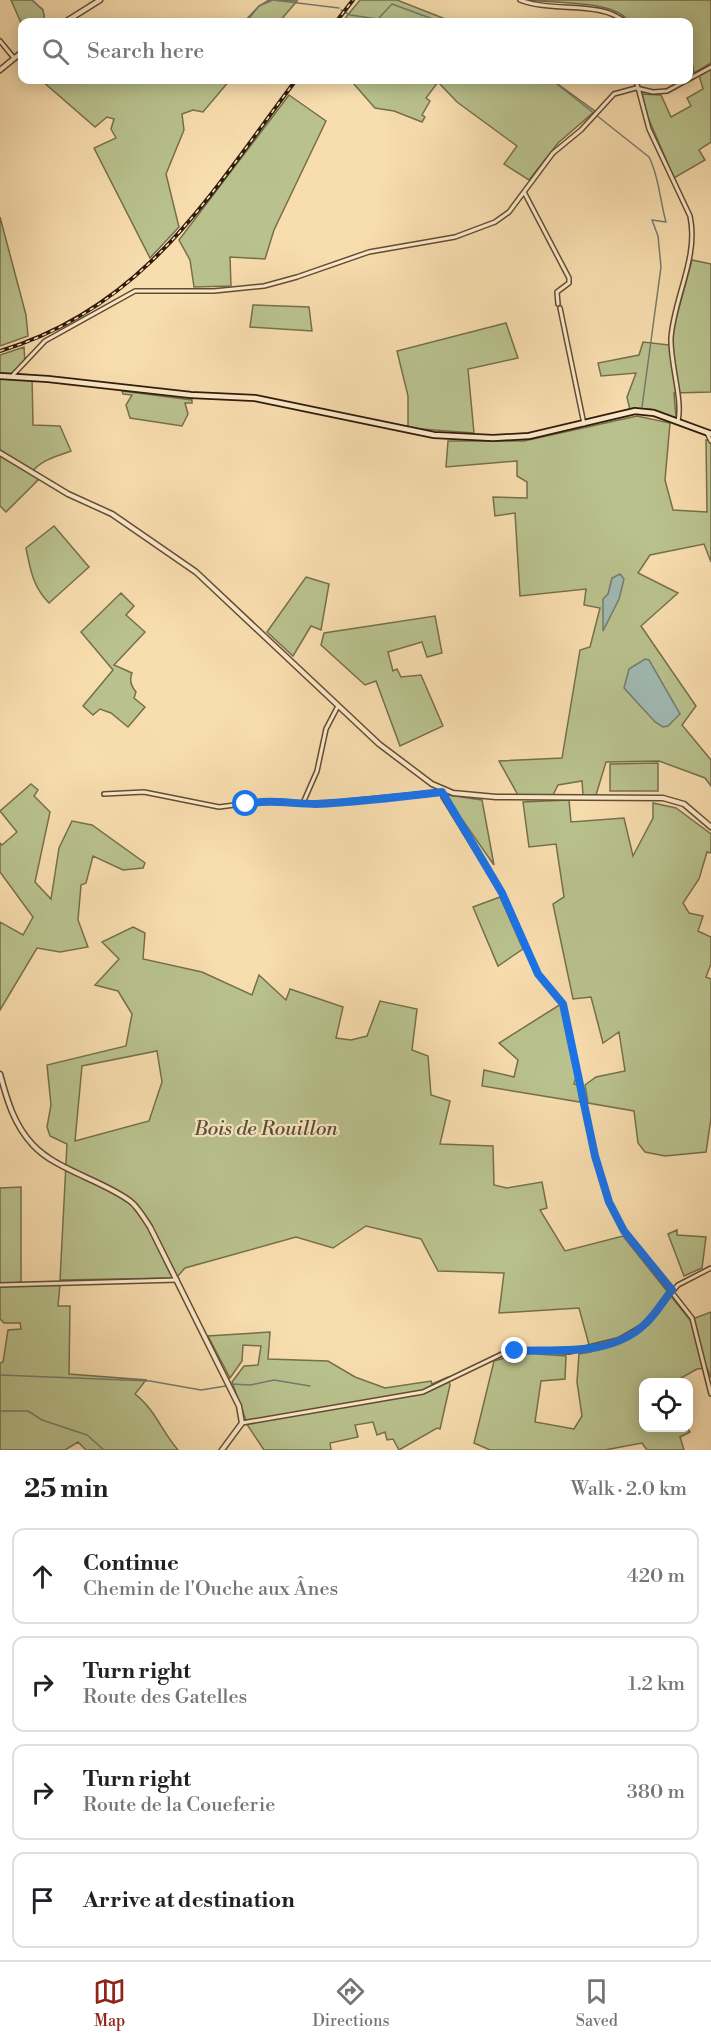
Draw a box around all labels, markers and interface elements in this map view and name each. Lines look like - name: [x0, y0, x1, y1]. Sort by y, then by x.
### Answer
- search box: [18, 18, 693, 84]
- icon: search: [39, 35, 72, 68]
- text: Search here: [87, 38, 204, 65]
- route start: [232, 790, 258, 816]
- park label: Bois de Rouillon: [193, 1117, 338, 1142]
- route end: [501, 1337, 527, 1363]
- map controls: [639, 1378, 693, 1432]
- button: locate: [639, 1378, 693, 1432]
- text: 25 min: [24, 1473, 108, 1505]
- text: Walk · 2.0 km: [571, 1477, 687, 1502]
- text: Continue: [83, 1550, 179, 1577]
- icon: ahead: [26, 1560, 59, 1593]
- text: 420 m: [627, 1564, 685, 1589]
- text: Chemin de l'Ouche aux Ânes: [83, 1577, 338, 1602]
- text: Turn right: [83, 1658, 191, 1685]
- icon: right: [26, 1668, 59, 1701]
- text: 1.2 km: [628, 1672, 685, 1697]
- text: Route des Gatelles: [83, 1685, 247, 1710]
- text: Turn right: [83, 1766, 191, 1793]
- icon: right: [26, 1776, 59, 1809]
- text: 380 m: [627, 1780, 685, 1805]
- text: Route de la Coueferie: [83, 1793, 275, 1818]
- icon: arrive: [26, 1884, 59, 1917]
- text: Arrive at destination: [83, 1887, 295, 1914]
- tab: Map: [93, 1975, 126, 2031]
- tab: Directions: [312, 1975, 390, 2031]
- tab: Saved: [576, 1975, 618, 2031]

